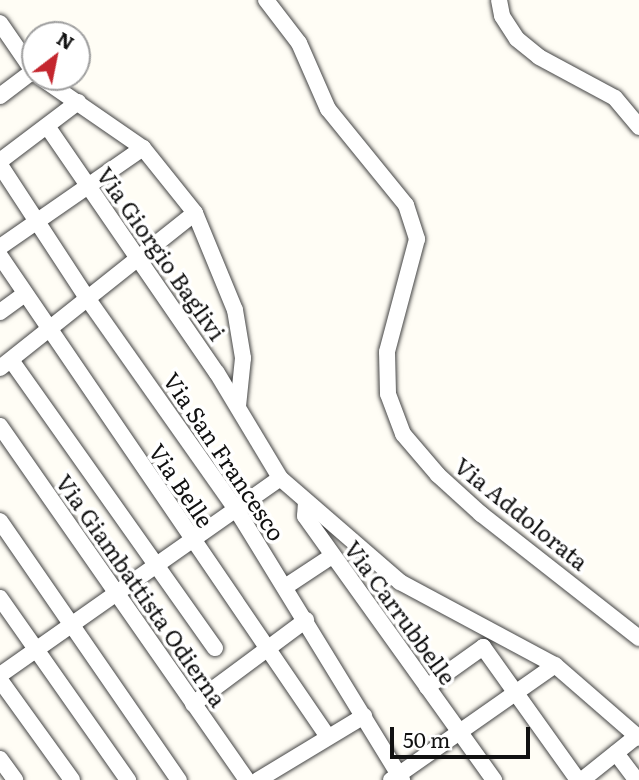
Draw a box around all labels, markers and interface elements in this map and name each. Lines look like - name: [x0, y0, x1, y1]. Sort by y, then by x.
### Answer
- north arrow: [21, 21, 91, 91]
- text: N: [52, 24, 80, 56]
- street label: Via Giorgio Baglivi: [92, 161, 232, 345]
- street label: Via San Francesco: [159, 367, 291, 545]
- street label: Via Belle: [144, 438, 220, 532]
- street label: Via Addolorata: [450, 451, 594, 575]
- street label: Via Giambattista Odierna: [51, 468, 233, 712]
- street label: Via Carrubbelle: [340, 535, 462, 689]
- scale bar: [394, 714, 534, 758]
- text: 50 m: [403, 723, 450, 754]

